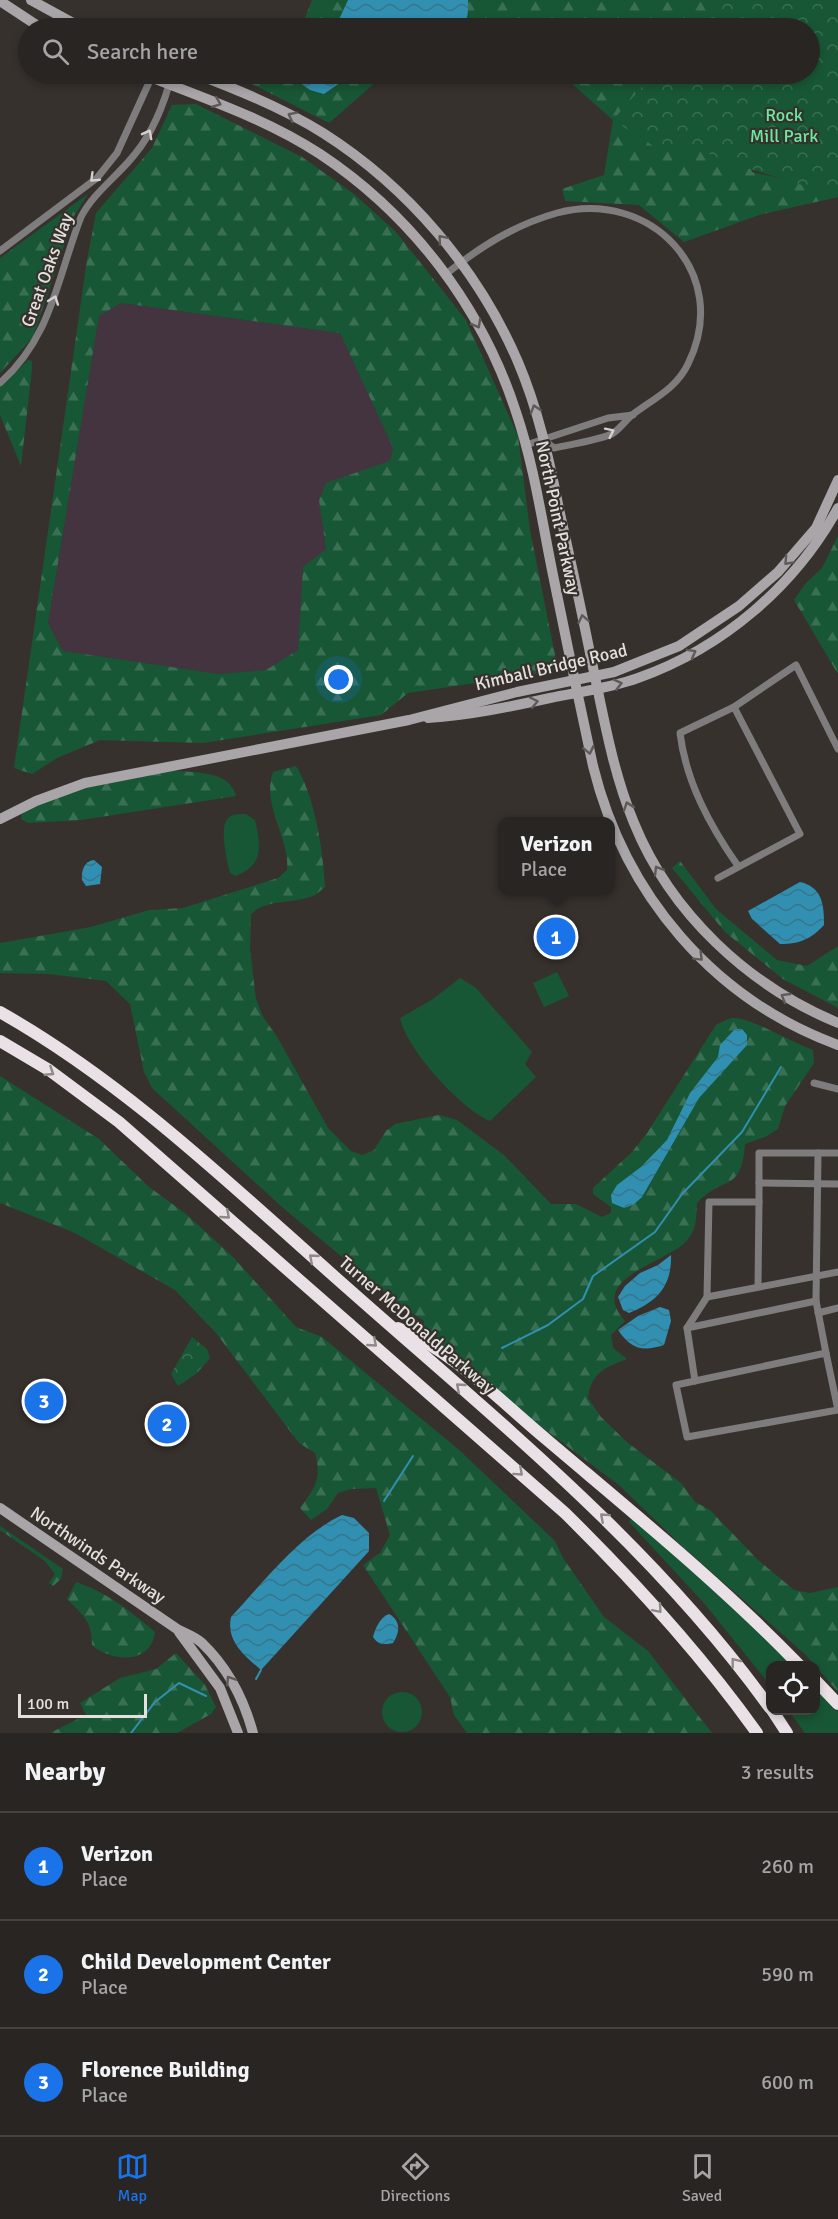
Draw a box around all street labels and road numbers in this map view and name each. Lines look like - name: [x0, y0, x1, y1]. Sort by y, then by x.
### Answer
- street label: Great Oaks Way: [16, 209, 78, 330]
- street label: North Point Parkway: [531, 439, 585, 598]
- street label: Kimball Bridge Road: [473, 639, 629, 695]
- street label: Turner McDonald Parkway: [334, 1251, 500, 1399]
- street label: Northwinds Parkway: [26, 1502, 170, 1609]

